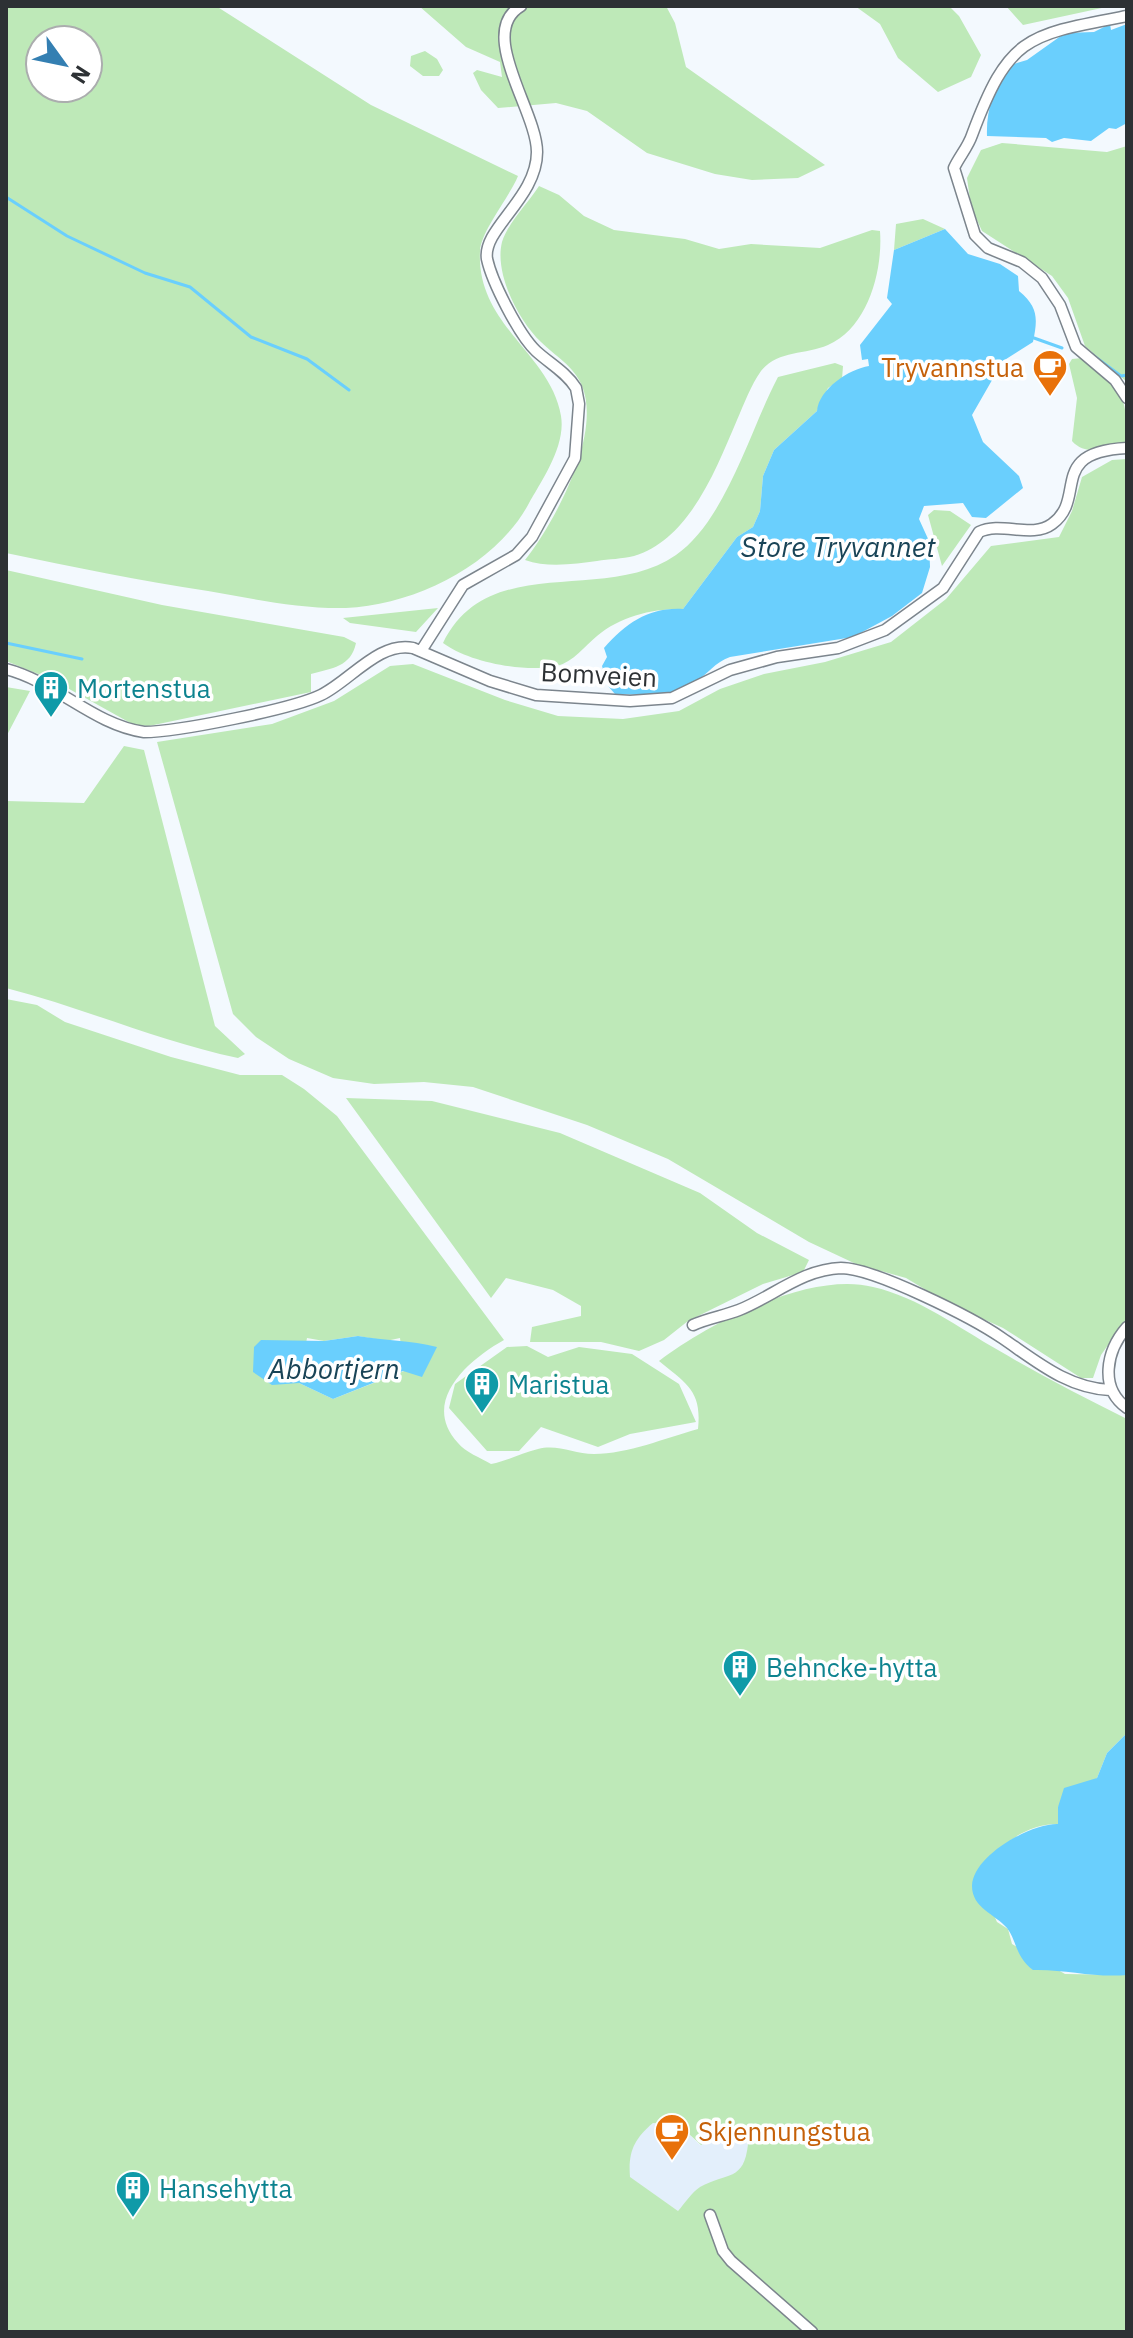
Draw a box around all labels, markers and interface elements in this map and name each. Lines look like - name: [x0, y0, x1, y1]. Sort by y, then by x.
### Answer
- north arrow: [24, 24, 104, 104]
- text: N: [65, 61, 98, 90]
- cafe icon: Tryvannstua: [1031, 348, 1069, 398]
- place label: Tryvannstua: [881, 350, 1024, 384]
- water label: Store Tryvannet: [741, 528, 936, 565]
- street label: Bomveien: [540, 654, 658, 694]
- building icon: Mortenstua: [32, 669, 70, 719]
- place label: Mortenstua: [77, 671, 211, 705]
- water label: Abbortjern: [267, 1350, 400, 1387]
- building icon: Maristua: [463, 1365, 501, 1415]
- place label: Maristua: [508, 1367, 609, 1401]
- building icon: Behncke-hytta: [721, 1648, 759, 1698]
- place label: Behncke-hytta: [766, 1650, 938, 1684]
- cafe icon: Skjennungstua: [653, 2112, 691, 2162]
- place label: Skjennungstua: [698, 2114, 871, 2148]
- building icon: Hansehytta: [114, 2169, 152, 2219]
- place label: Hansehytta: [159, 2171, 293, 2205]

